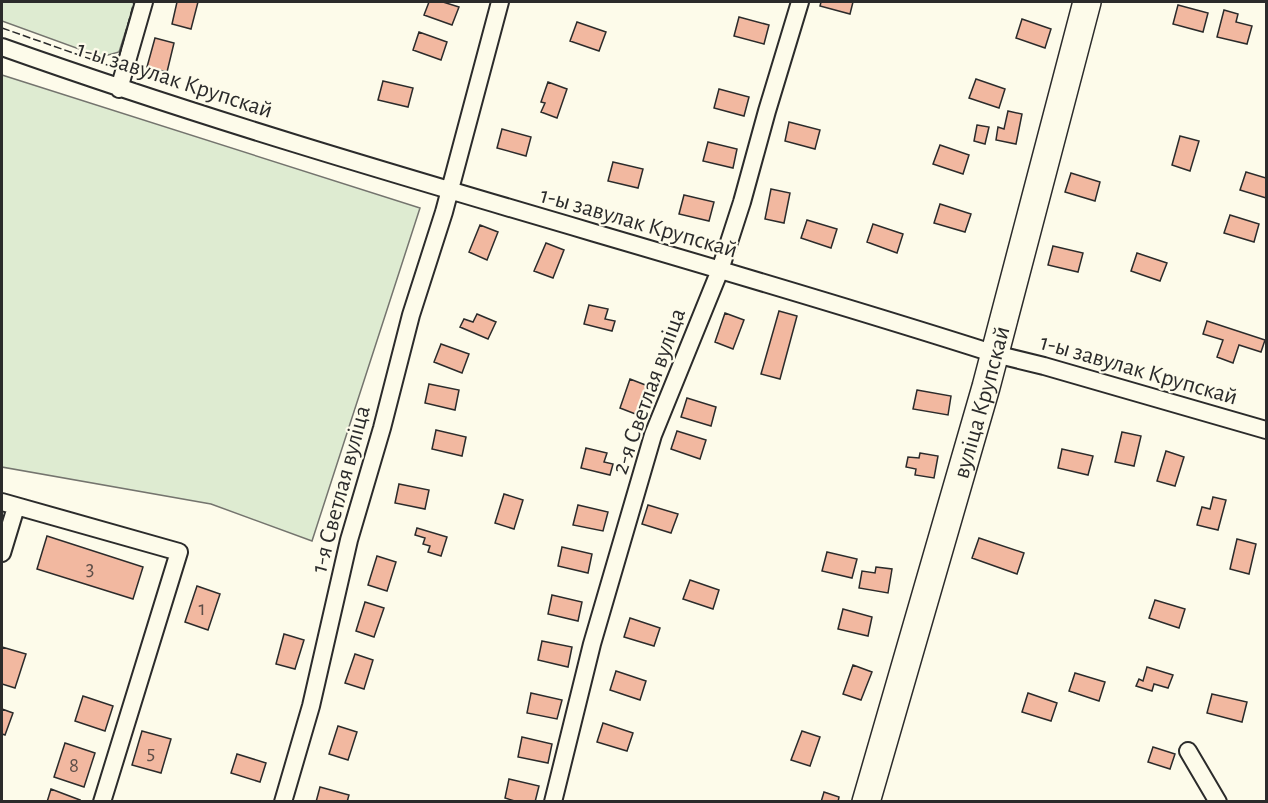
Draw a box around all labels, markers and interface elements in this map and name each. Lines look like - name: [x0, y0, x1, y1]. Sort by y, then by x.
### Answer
- street label: 1-ы завулак Крупскай: [74, 37, 275, 123]
- street label: 1-ы завулак Крупскай: [537, 183, 740, 263]
- street label: 2-я Светлая вуліца: [608, 305, 690, 478]
- street label: вуліца Крупскай: [949, 324, 1014, 481]
- street label: 1-ы завулак Крупскай: [1037, 330, 1240, 410]
- street label: 1-я Светлая вуліца: [307, 403, 375, 576]
- house number: 3: [86, 558, 94, 579]
- house number: 1: [198, 598, 206, 619]
- house number: 5: [147, 742, 155, 763]
- house number: 8: [69, 755, 79, 776]

